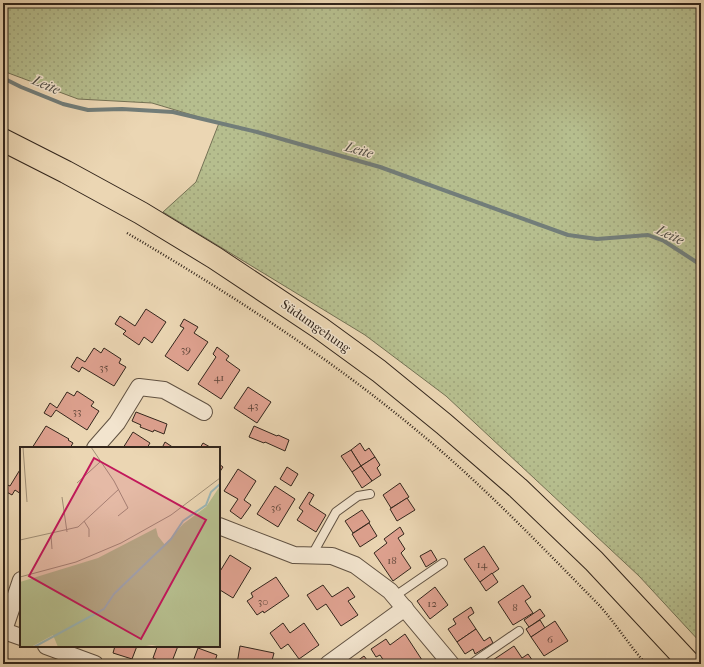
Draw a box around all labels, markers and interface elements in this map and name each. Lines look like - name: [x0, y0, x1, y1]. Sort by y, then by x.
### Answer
- water label: Leite: [29, 71, 63, 98]
- water label: Leite: [342, 138, 375, 162]
- water label: Leite: [653, 221, 687, 249]
- street label: Südumgehung: [278, 296, 355, 356]
- house number: 39: [181, 343, 191, 356]
- house number: 35: [99, 361, 109, 374]
- house number: 41: [214, 371, 224, 384]
- house number: 43: [247, 399, 259, 412]
- house number: 33: [72, 405, 82, 418]
- inset map: [20, 447, 220, 647]
- house number: 36: [271, 501, 281, 514]
- house number: 18: [387, 554, 397, 567]
- house number: 14: [477, 558, 488, 571]
- house number: 30: [258, 595, 268, 608]
- house number: 12: [427, 597, 437, 610]
- house number: 8: [512, 601, 518, 614]
- house number: 6: [547, 633, 553, 646]

